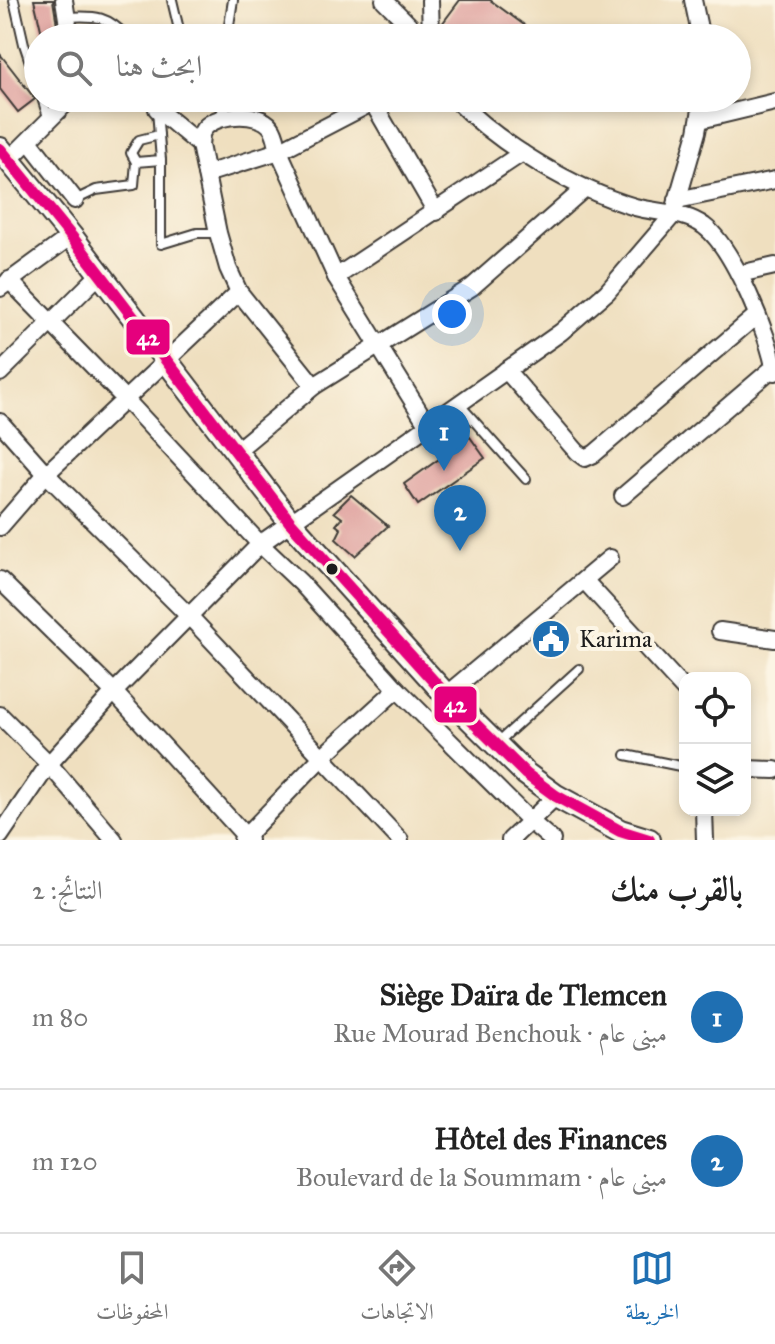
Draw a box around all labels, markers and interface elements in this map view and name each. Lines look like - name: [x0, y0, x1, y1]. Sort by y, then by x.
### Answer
- search box: [24, 24, 751, 112]
- icon: search: [52, 46, 96, 90]
- text: ابحث هنا: [116, 48, 202, 84]
- your location: [432, 294, 472, 334]
- line badge: 42: [125, 318, 171, 356]
- text: 42: [136, 324, 161, 351]
- pin: 1: [418, 405, 470, 471]
- pin: 2: [434, 485, 486, 551]
- unlabelled marker: [324, 561, 340, 577]
- public building icon: Karima: [530, 618, 572, 660]
- place label: Karima: [579, 624, 653, 654]
- map controls: [679, 672, 751, 816]
- button: locate: [679, 672, 751, 744]
- line badge: 42: [433, 685, 478, 724]
- text: 42: [443, 691, 468, 718]
- button: layers: [679, 744, 751, 816]
- text: بالقرب منك: [610, 868, 743, 909]
- text: النتائج: 2: [32, 874, 103, 906]
- text: Siège Daïra de Tlemcen: [379, 977, 667, 1013]
- text: 80 m: [32, 1001, 88, 1033]
- text: 1: [712, 1001, 722, 1033]
- text: مبنى عام · Rue Mourad Benchouk: [333, 1017, 667, 1049]
- text: Hôtel des Finances: [434, 1121, 667, 1157]
- text: 120 m: [32, 1145, 98, 1177]
- text: 2: [711, 1145, 723, 1177]
- text: مبنى عام · Boulevard de la Soummam: [296, 1161, 667, 1193]
- tab: المحفوظات: [96, 1246, 168, 1333]
- tab: الاتجاهات: [360, 1246, 434, 1333]
- tab: الخريطة: [626, 1246, 679, 1333]

